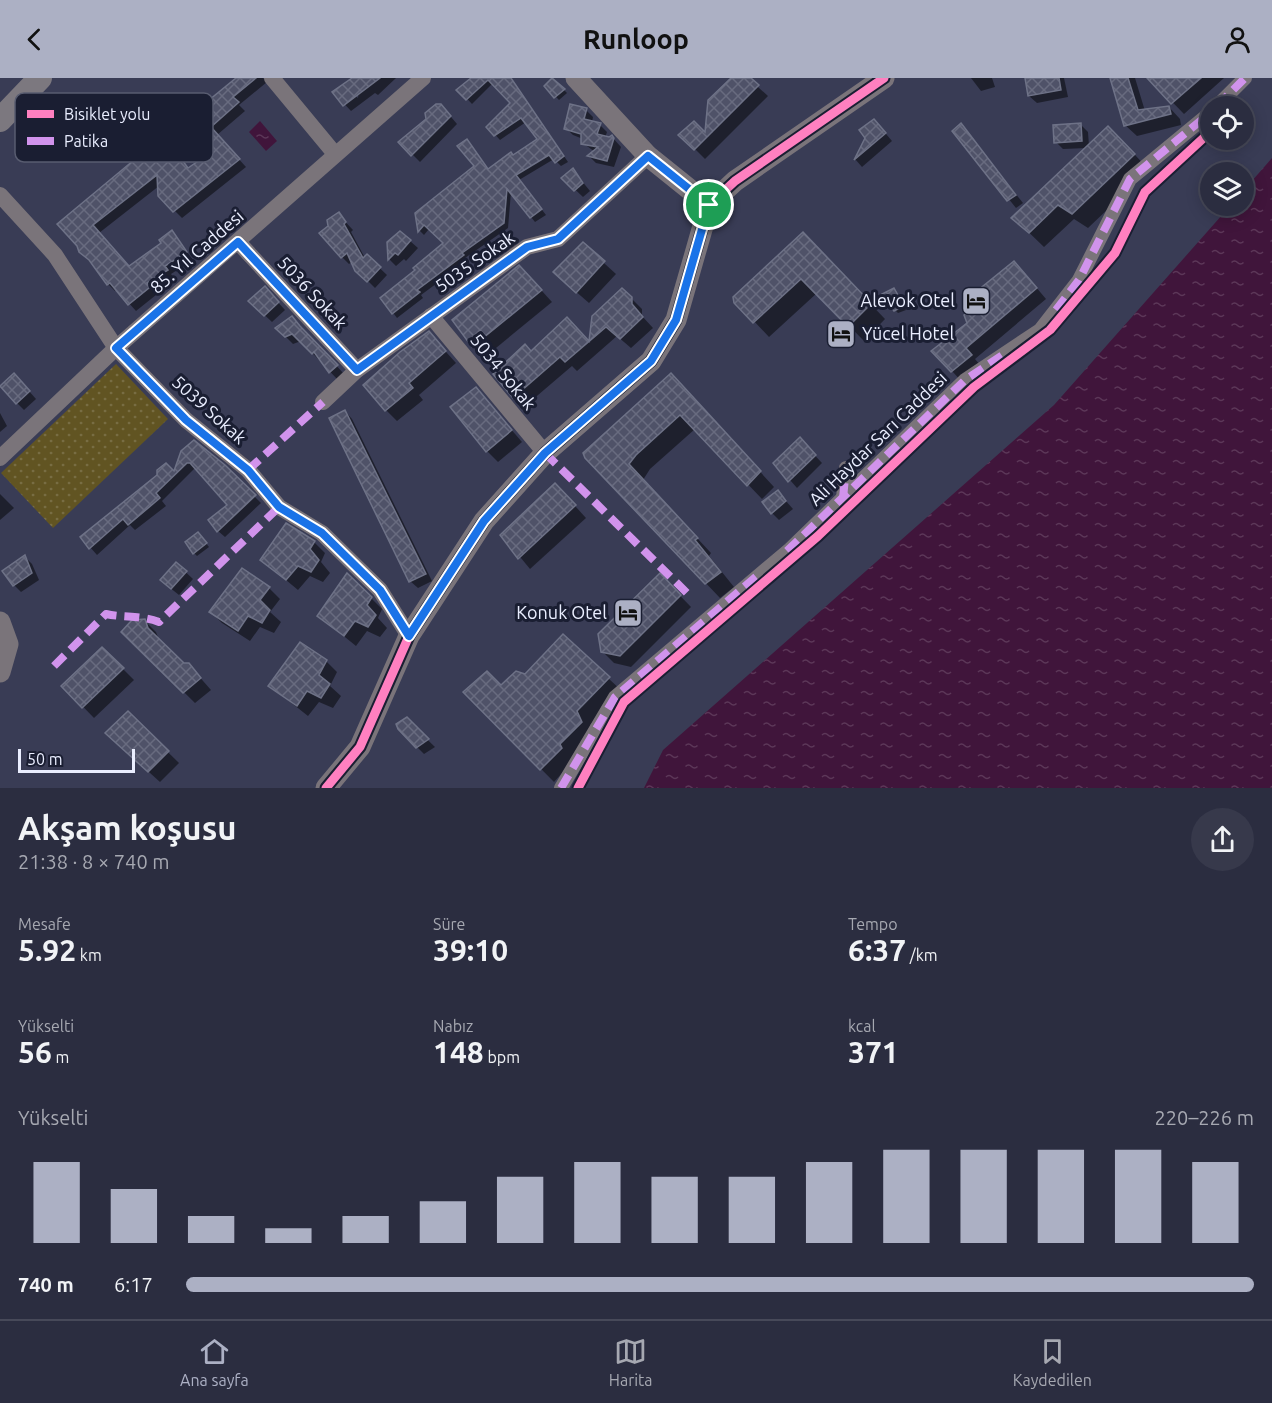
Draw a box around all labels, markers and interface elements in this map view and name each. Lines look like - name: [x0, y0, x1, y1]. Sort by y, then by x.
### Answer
- icon: back: [18, 23, 51, 56]
- icon: person: [1221, 23, 1254, 56]
- text: Runloop: [583, 24, 689, 54]
- legend: [15, 93, 213, 162]
- map controls: [1200, 96, 1254, 216]
- button: locate: [1200, 96, 1254, 150]
- text: Bisiklet yolu: [64, 105, 150, 123]
- text: Patika: [64, 132, 108, 150]
- button: layers: [1200, 162, 1254, 216]
- pin: [683, 179, 734, 230]
- icon: arrive: [692, 188, 725, 221]
- street label: 85. Yıl Caddesi: [146, 205, 247, 297]
- street label: 5035 Sokak: [431, 227, 518, 296]
- street label: 5036 Sokak: [274, 252, 351, 333]
- hotel icon: Alevok Otel: [960, 285, 992, 317]
- place label: Alevok Otel: [861, 290, 955, 310]
- hotel icon: Yücel Hotel: [825, 318, 857, 350]
- place label: Yücel Hotel: [862, 323, 954, 343]
- street label: 5034 Sokak: [467, 329, 541, 413]
- street label: Ali Haydar Sarı Caddesi: [804, 367, 950, 509]
- street label: 5039 Sokak: [169, 371, 251, 448]
- hotel icon: Konuk Otel: [612, 597, 644, 629]
- place label: Konuk Otel: [516, 602, 607, 622]
- scale bar: [18, 746, 135, 774]
- text: 50 m: [27, 750, 63, 768]
- button: share: [1191, 808, 1254, 871]
- text: Akşam koşusu: [18, 809, 237, 846]
- text: 21:38 · 8 × 740 m: [18, 850, 170, 873]
- text: Mesafe: [18, 915, 71, 933]
- text: Süre: [433, 915, 465, 933]
- text: Tempo: [848, 915, 898, 933]
- text: 5.92: [18, 933, 76, 967]
- text: 39:10: [433, 933, 508, 967]
- text: 6:37: [848, 933, 906, 967]
- text: km: [76, 946, 102, 964]
- text: /km: [906, 946, 938, 964]
- text: Yükselti: [18, 1017, 74, 1035]
- text: Nabız: [433, 1017, 473, 1035]
- text: kcal: [848, 1017, 876, 1035]
- text: 56: [18, 1035, 52, 1069]
- text: 148: [433, 1035, 484, 1069]
- text: 371: [848, 1035, 899, 1069]
- text: m: [52, 1048, 69, 1066]
- text: bpm: [484, 1048, 520, 1066]
- text: Yükselti: [18, 1106, 88, 1129]
- text: 220–226 m: [1155, 1106, 1254, 1129]
- text: 740 m: [18, 1273, 74, 1296]
- text: 6:17: [114, 1273, 153, 1296]
- tab: Ana sayfa: [180, 1335, 249, 1389]
- tab: Harita: [609, 1335, 653, 1389]
- tab: Kaydedilen: [1013, 1335, 1092, 1389]

